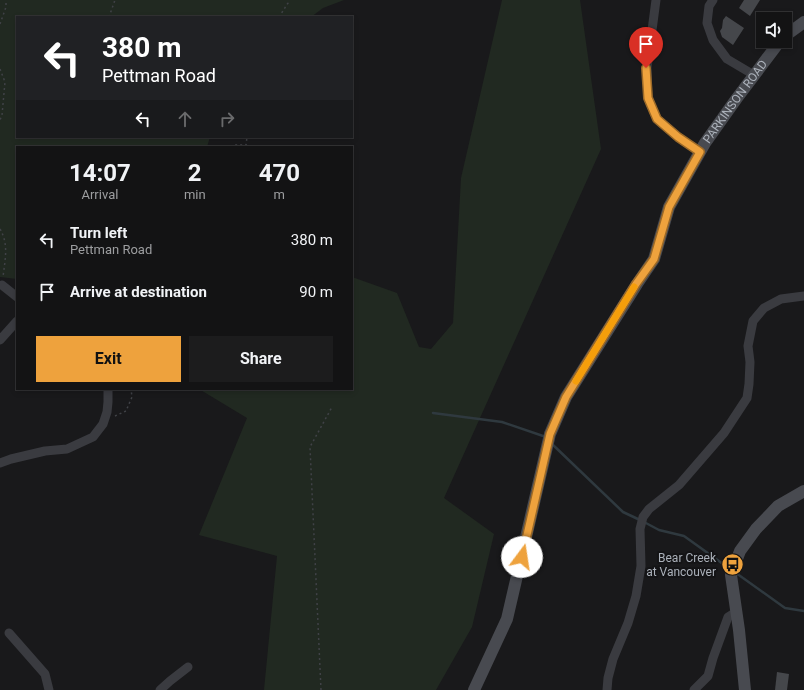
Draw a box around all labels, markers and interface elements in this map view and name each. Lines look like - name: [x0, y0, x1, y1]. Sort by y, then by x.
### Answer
- map controls: [756, 12, 792, 48]
- button: sound: [756, 12, 792, 48]
- pin: [629, 27, 663, 68]
- text: 380 m: [102, 31, 181, 64]
- icon: left: [36, 32, 88, 84]
- icon: arrive: [635, 33, 657, 55]
- street label: PARKINSON ROAD: [700, 57, 770, 146]
- text: Pettman Road: [102, 65, 216, 86]
- icon: left: [132, 108, 154, 130]
- icon: ahead: [174, 108, 196, 130]
- icon: right: [216, 108, 238, 130]
- text: 14:07: [69, 159, 131, 187]
- text: 2: [188, 159, 202, 187]
- text: 470: [259, 159, 300, 187]
- text: Arrival: [81, 187, 118, 202]
- text: min: [184, 187, 206, 202]
- text: m: [274, 187, 285, 202]
- text: Turn left: [70, 224, 127, 242]
- icon: left: [36, 229, 58, 251]
- text: 380 m: [291, 231, 333, 249]
- text: Pettman Road: [70, 242, 152, 257]
- icon: arrive: [36, 281, 58, 303]
- text: Arrive at destination: [70, 283, 207, 301]
- text: 90 m: [299, 283, 333, 301]
- button: Exit: [36, 336, 181, 382]
- button: Share: [189, 336, 333, 382]
- position arrow: [501, 536, 543, 578]
- place label: Bear Creek at Vancouver: [646, 551, 717, 579]
- bus stop icon: Bear Creek at Vancouver: [719, 552, 745, 578]

